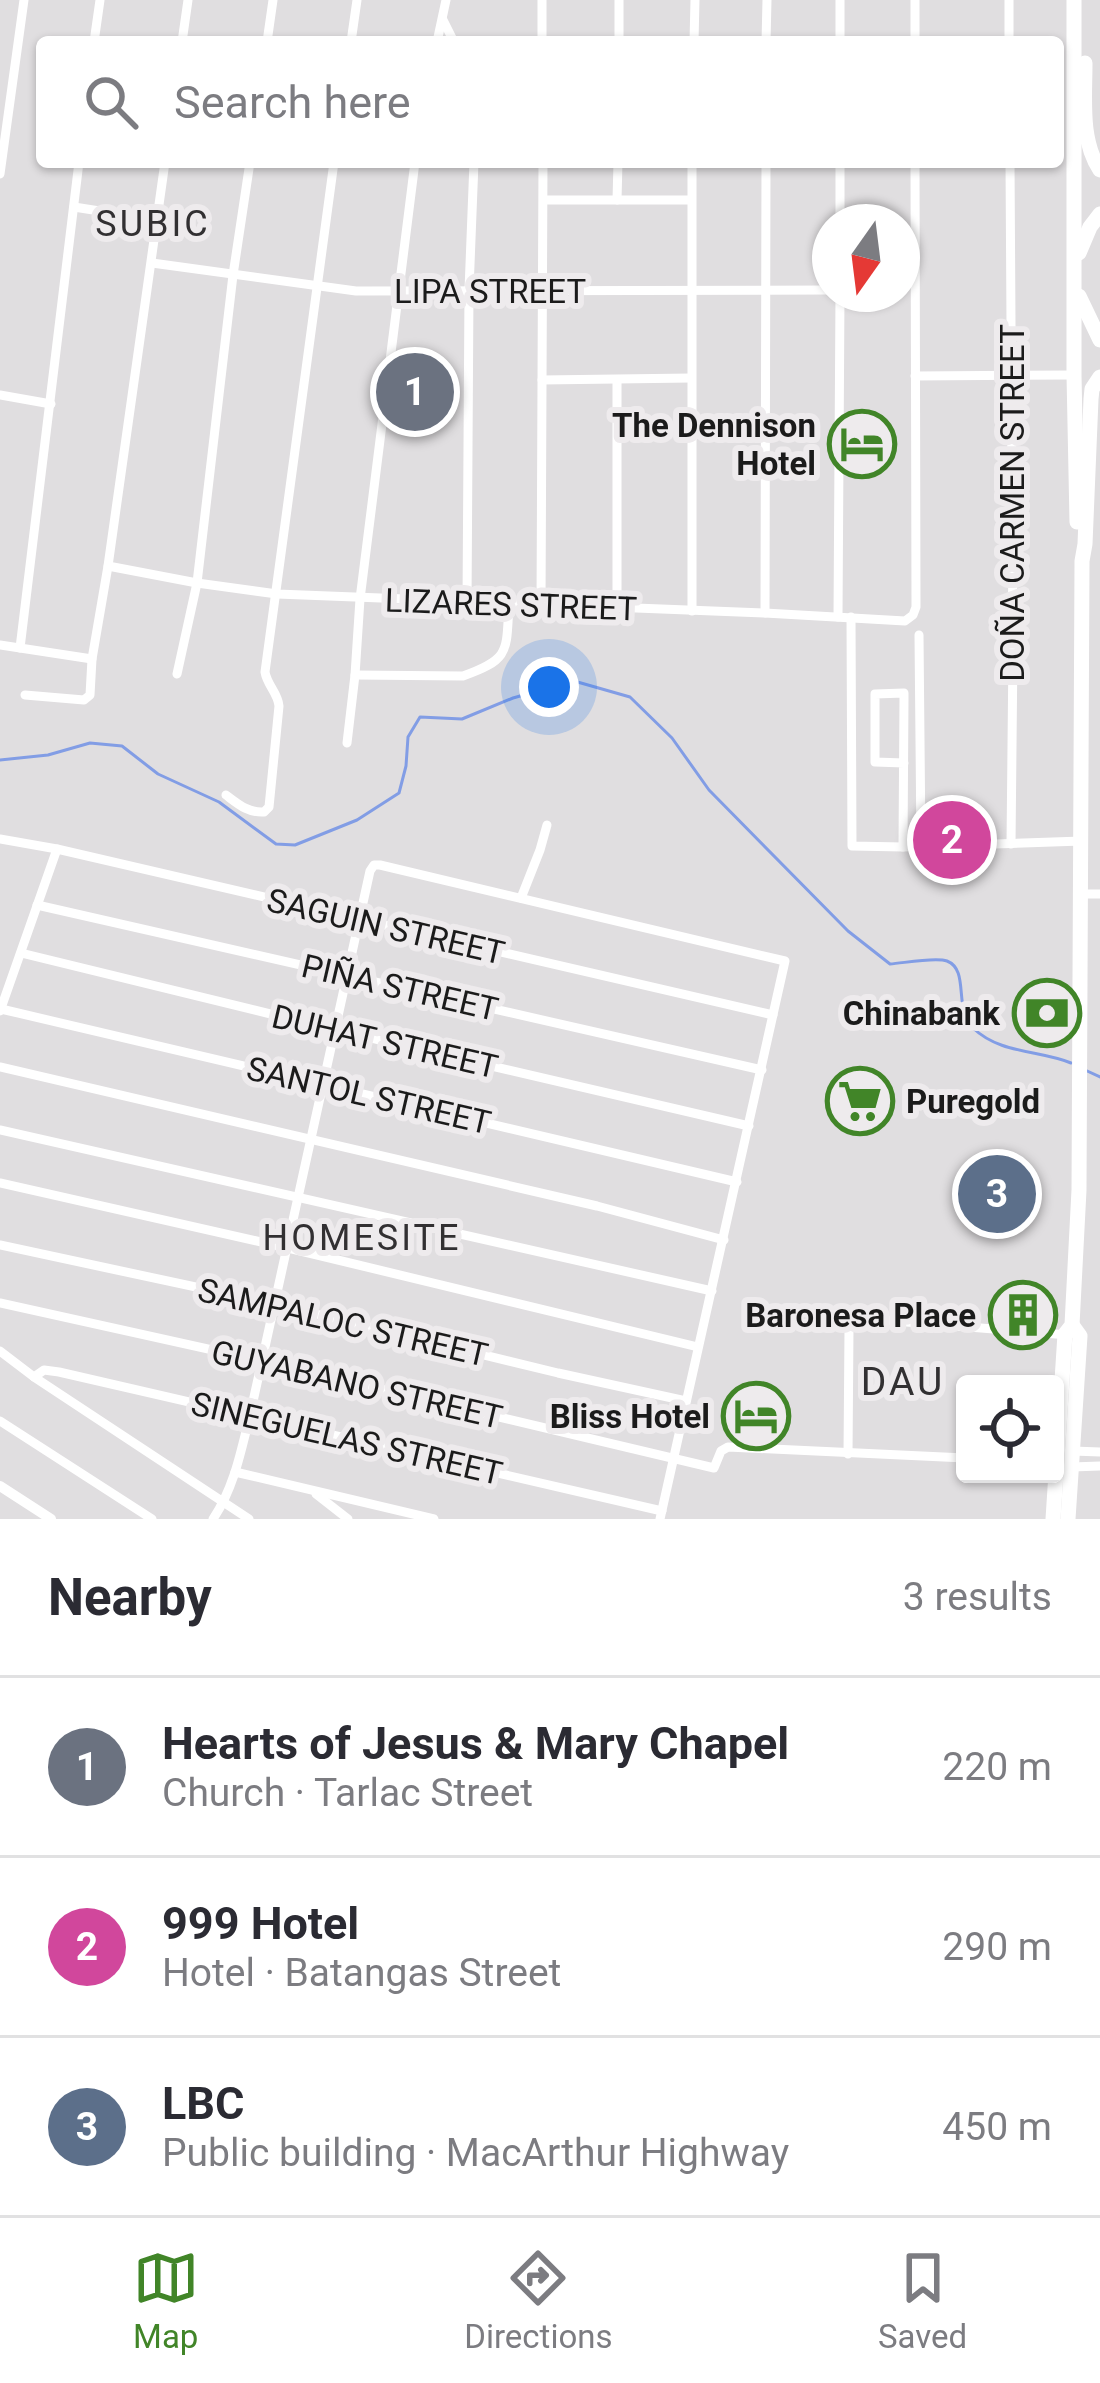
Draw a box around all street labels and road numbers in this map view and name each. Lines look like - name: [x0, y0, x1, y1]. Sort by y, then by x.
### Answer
- street label: LIPA STREET: [394, 272, 586, 311]
- street label: DOÑA CARMEN STREET: [993, 324, 1032, 682]
- street label: LIZARES STREET: [384, 581, 638, 628]
- street label: SAGUIN STREET: [263, 880, 509, 973]
- street label: PIÑA STREET: [298, 946, 502, 1029]
- street label: DUHAT STREET: [268, 997, 502, 1086]
- street label: SANTOL STREET: [243, 1048, 495, 1143]
- street label: SAMPALOC STREET: [194, 1270, 492, 1375]
- street label: GUYABANO STREET: [208, 1332, 506, 1437]
- street label: SINEGUELAS STREET: [188, 1384, 506, 1493]

